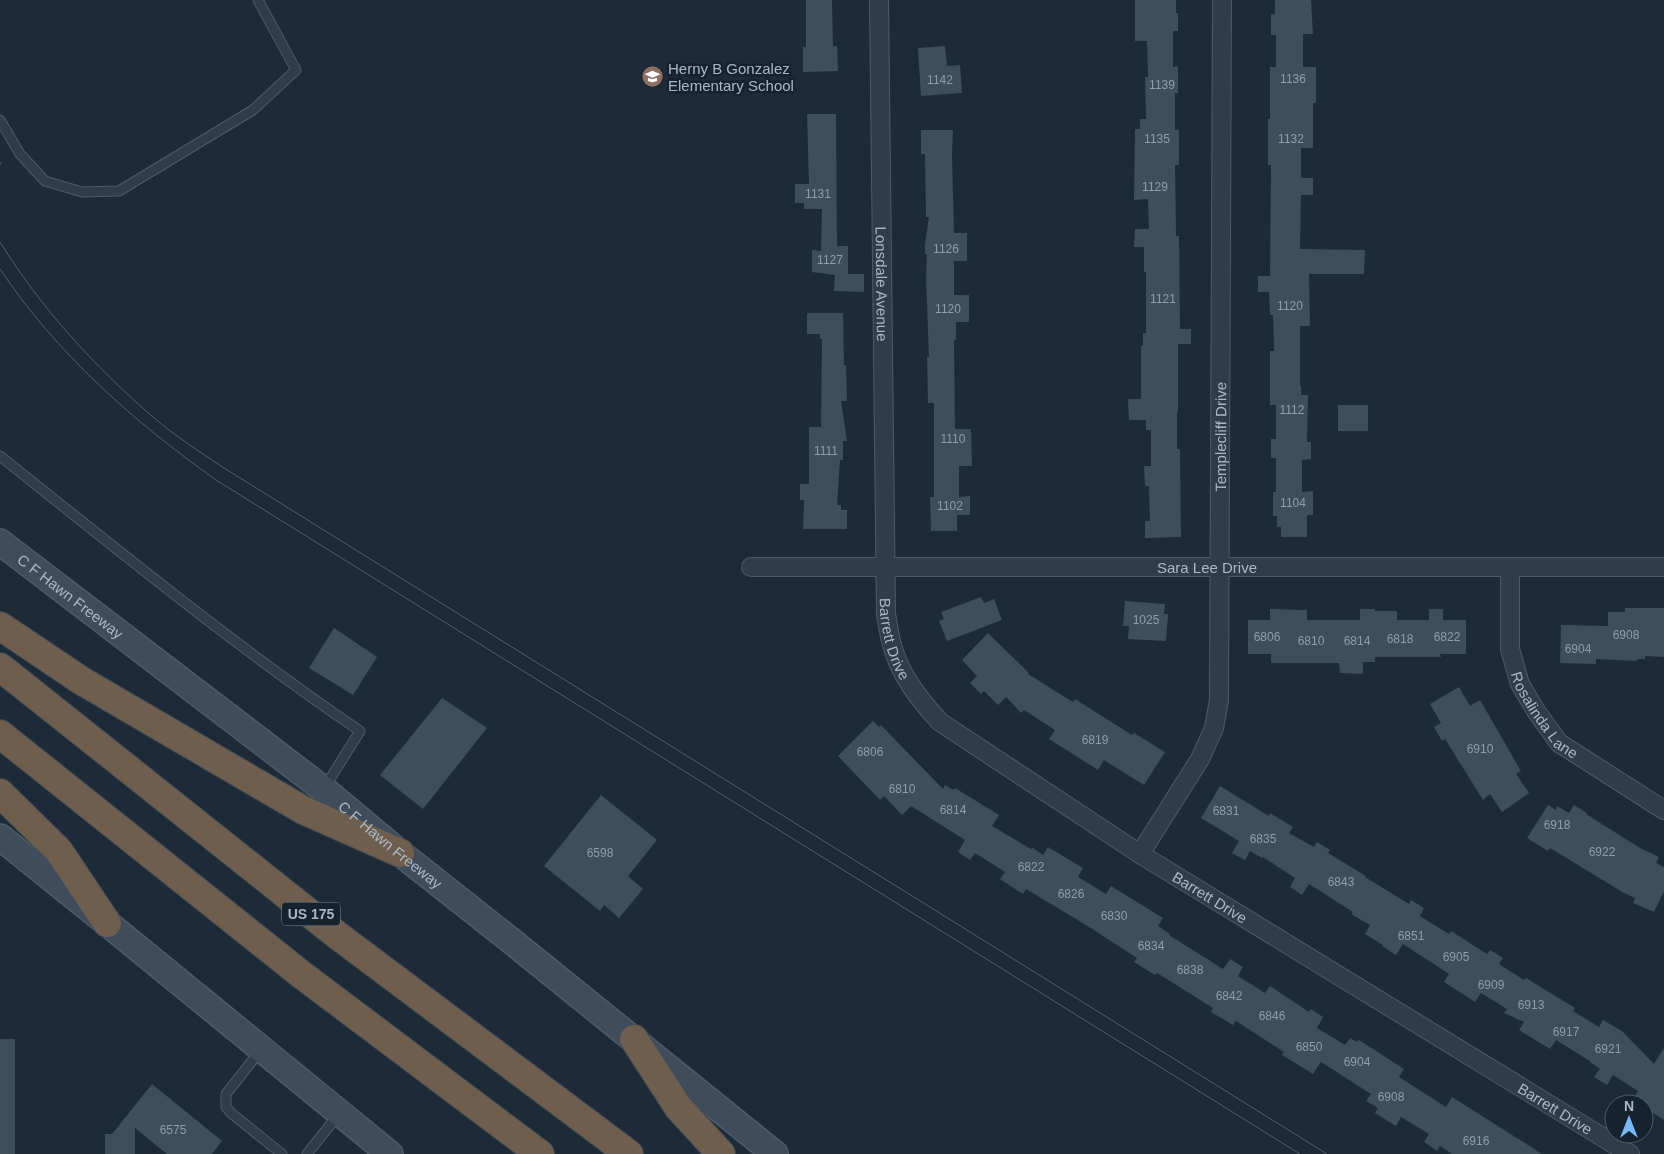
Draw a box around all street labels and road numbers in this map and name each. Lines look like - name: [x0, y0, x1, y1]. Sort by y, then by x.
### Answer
- street label: Lonsdale Avenue: [873, 226, 891, 342]
- street label: Templecliff Drive: [1211, 382, 1229, 492]
- street label: C F Hawn Freeway: [15, 550, 127, 642]
- street label: Sara Lee Drive: [1157, 559, 1257, 576]
- street label: Barrett Drive: [877, 598, 914, 683]
- street label: Rosalinda Lane: [1508, 670, 1581, 761]
- street label: C F Hawn Freeway: [335, 797, 446, 892]
- street label: Barrett Drive: [1170, 868, 1250, 926]
- road number: US 175: [282, 902, 340, 926]
- street label: Barrett Drive: [1515, 1079, 1596, 1138]

